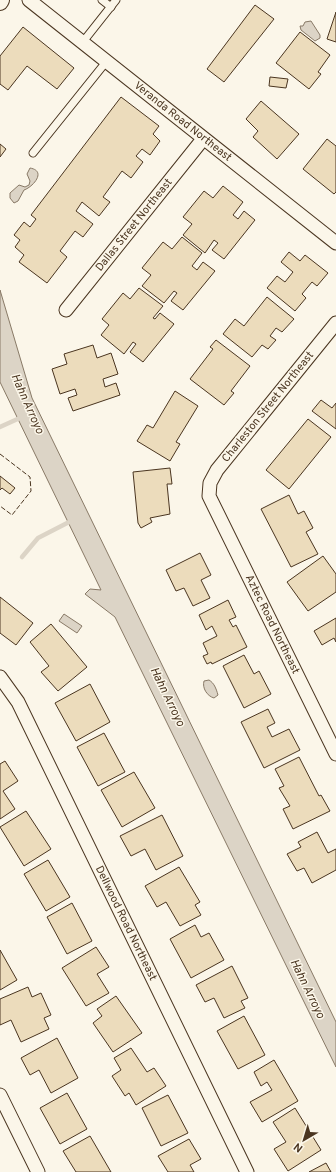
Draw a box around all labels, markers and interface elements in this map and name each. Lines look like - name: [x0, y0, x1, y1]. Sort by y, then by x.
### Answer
- street label: Veranda Road Northeast: [131, 79, 234, 165]
- street label: Dallas Street Northeast: [93, 176, 176, 274]
- street label: Charleston Street Northeast: [219, 349, 317, 465]
- water label: Hahn Arroyo: [7, 371, 48, 437]
- street label: Aztec Road Northeast: [242, 572, 303, 676]
- water label: Hahn Arroyo: [146, 665, 189, 730]
- street label: Dellwood Road Northeast: [92, 864, 160, 983]
- water label: Hahn Arroyo: [286, 957, 329, 1022]
- north arrow: [284, 1120, 324, 1160]
- text: N: [291, 1139, 306, 1155]

